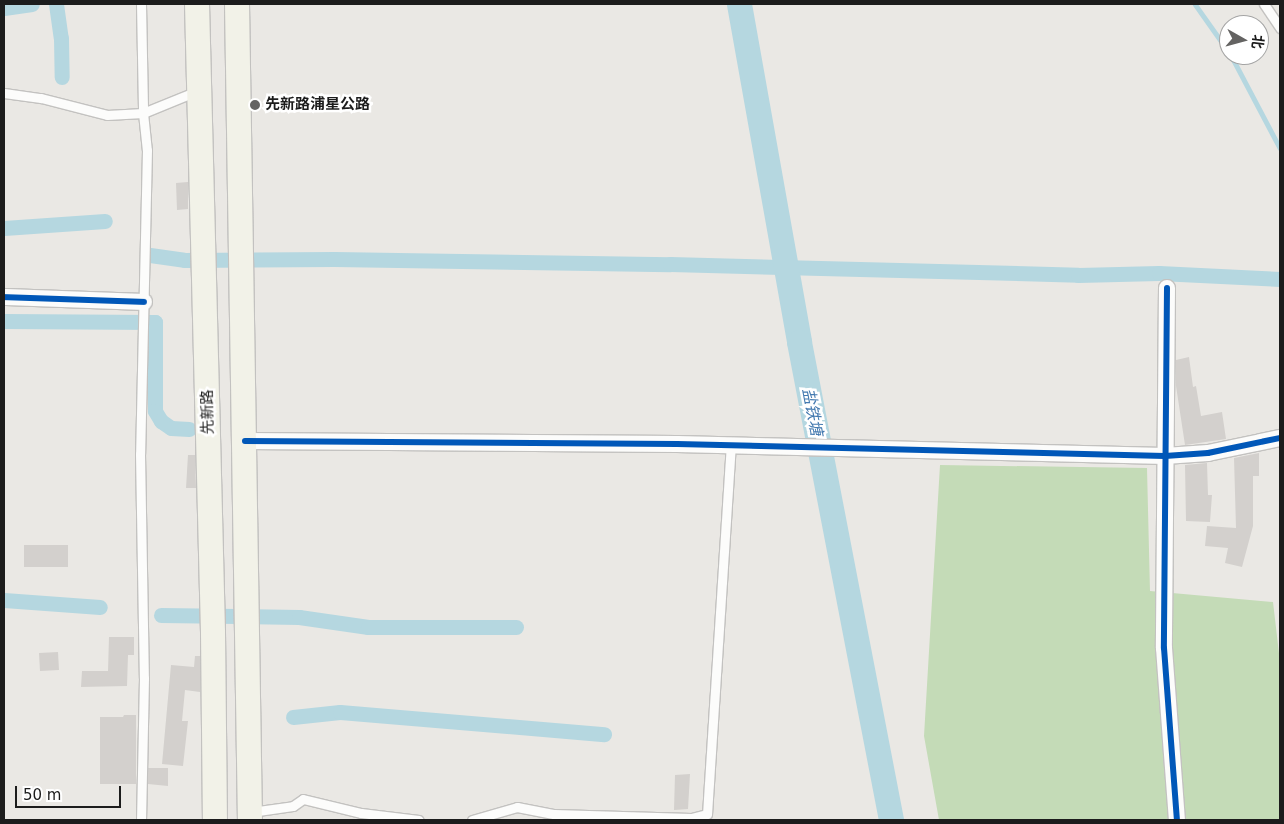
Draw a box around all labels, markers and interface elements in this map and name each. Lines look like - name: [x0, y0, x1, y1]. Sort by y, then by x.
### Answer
- north arrow: [1219, 15, 1269, 65]
- text: 北: [1249, 34, 1267, 50]
- place label: 先新路浦星公路: [265, 96, 370, 114]
- marker: 先新路浦星公路: [249, 99, 261, 111]
- water label: 盐铁塘: [798, 387, 826, 437]
- street label: 先新路: [199, 389, 217, 435]
- scale bar: [18, 776, 124, 808]
- text: 50 m: [23, 786, 61, 804]

